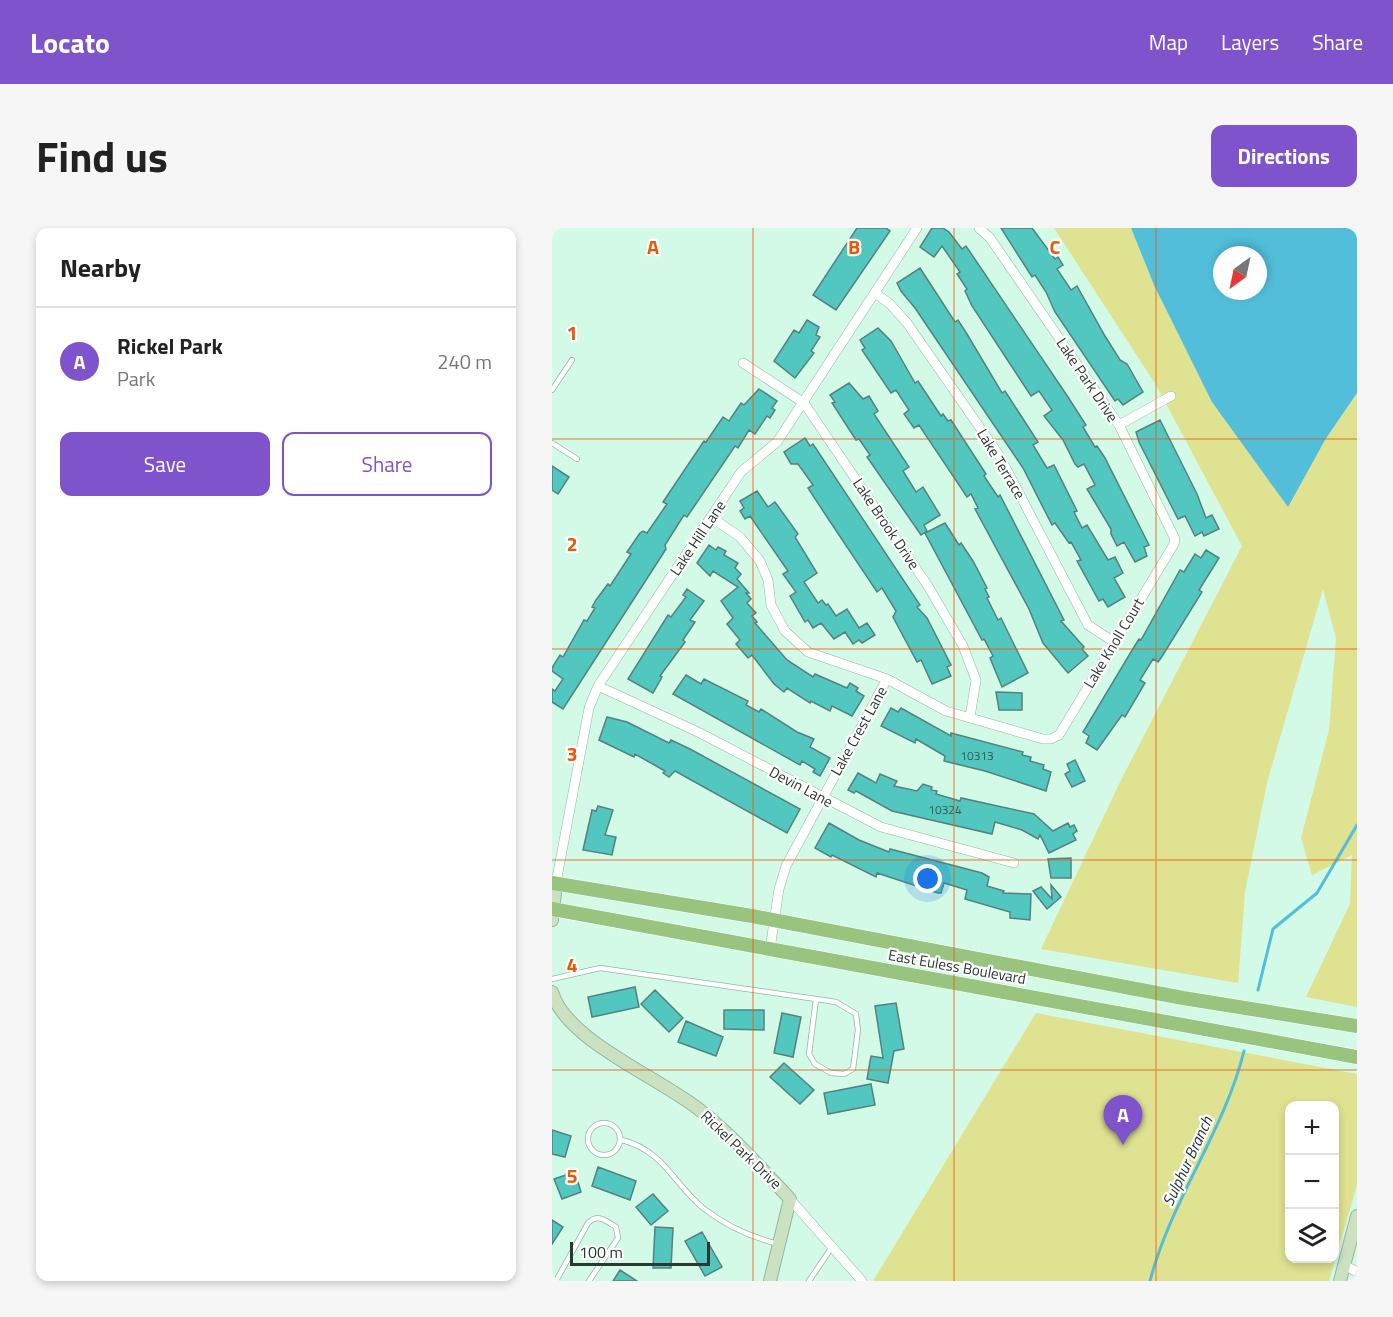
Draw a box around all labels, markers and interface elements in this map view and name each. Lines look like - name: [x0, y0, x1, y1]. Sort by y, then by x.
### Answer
- text: Locato: [30, 21, 110, 64]
- text: Map: [1149, 26, 1188, 58]
- text: Layers: [1221, 26, 1279, 58]
- text: Share: [1312, 26, 1363, 58]
- text: Find us: [36, 124, 168, 188]
- button: Directions: [1211, 125, 1357, 187]
- text: A: [647, 231, 659, 262]
- text: B: [848, 231, 860, 262]
- text: C: [1050, 231, 1061, 262]
- north arrow: [1213, 246, 1267, 300]
- text: Nearby: [60, 248, 141, 287]
- text: 1: [566, 317, 578, 348]
- text: Rickel Park: [117, 329, 223, 363]
- street label: Lake Park Drive: [1051, 333, 1124, 427]
- text: A: [73, 346, 86, 377]
- text: 240 m: [437, 346, 492, 377]
- text: Park: [117, 363, 155, 394]
- street label: Lake Terrace: [971, 424, 1032, 503]
- button: Save: [60, 432, 270, 496]
- button: Share: [282, 432, 492, 496]
- street label: Lake Brook Drive: [847, 473, 926, 574]
- street label: Lake Hill Lane: [664, 495, 731, 580]
- text: 2: [566, 528, 578, 559]
- street label: Lake Knoll Court: [1078, 593, 1150, 692]
- street label: Lake Crest Lane: [824, 682, 893, 780]
- text: 3: [566, 738, 578, 769]
- house number: 10313: [960, 746, 994, 765]
- street label: Devin Lane: [765, 760, 837, 813]
- house number: 10324: [928, 800, 962, 819]
- your location: [913, 864, 942, 893]
- street label: East Euless Boulevard: [886, 943, 1028, 990]
- text: 4: [566, 949, 578, 980]
- pin: A: [1104, 1096, 1142, 1145]
- map controls: [1285, 1101, 1339, 1263]
- button: +: [1285, 1101, 1339, 1155]
- street label: Rickel Park Drive: [696, 1105, 787, 1194]
- water label: Sulphur Branch: [1156, 1111, 1219, 1210]
- button: −: [1285, 1155, 1339, 1209]
- text: 5: [566, 1160, 578, 1191]
- button: layers: [1285, 1209, 1339, 1263]
- scale bar: [570, 1239, 710, 1266]
- text: 100 m: [579, 1240, 623, 1264]

